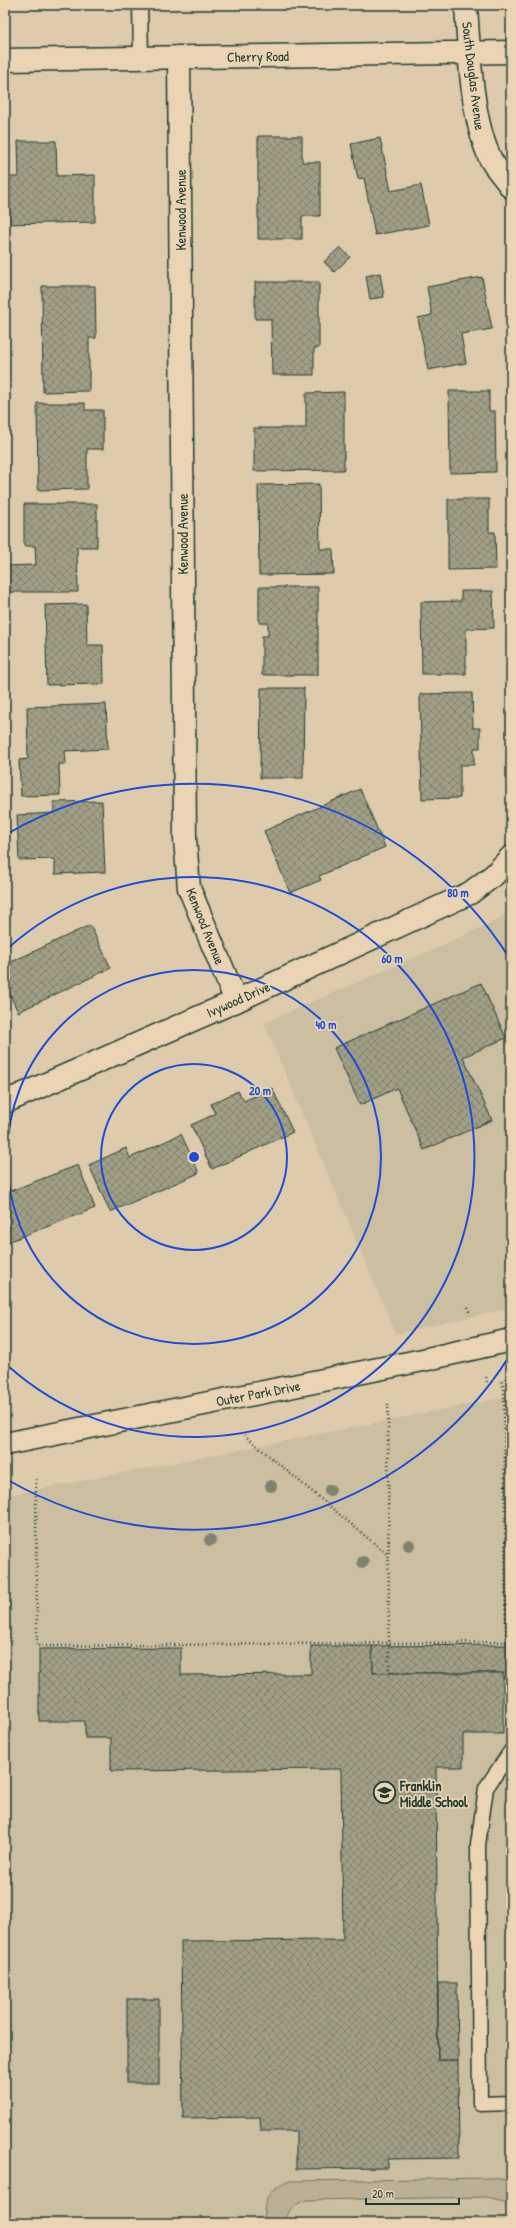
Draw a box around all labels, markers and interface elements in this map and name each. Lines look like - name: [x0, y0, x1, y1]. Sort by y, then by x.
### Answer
- street label: South Douglas Avenue: [457, 21, 490, 132]
- street label: Cherry Road: [227, 46, 290, 67]
- street label: Kenwood Avenue: [171, 169, 190, 251]
- street label: Kenwood Avenue: [173, 493, 192, 575]
- text: 80 m: [447, 884, 469, 901]
- street label: Kenwood Avenue: [182, 885, 230, 968]
- text: 60 m: [381, 950, 403, 967]
- street label: Ivywood Drive: [203, 976, 274, 1022]
- text: 40 m: [316, 1016, 336, 1033]
- text: 20 m: [249, 1082, 271, 1099]
- centre of rings: [187, 1150, 201, 1164]
- street label: Outer Park Drive: [214, 1375, 302, 1410]
- place label: Franklin Middle School: [399, 1776, 468, 1811]
- school or university icon: Franklin Middle School: [371, 1780, 397, 1806]
- scale bar: [366, 2180, 459, 2206]
- text: 20 m: [372, 2185, 394, 2202]

